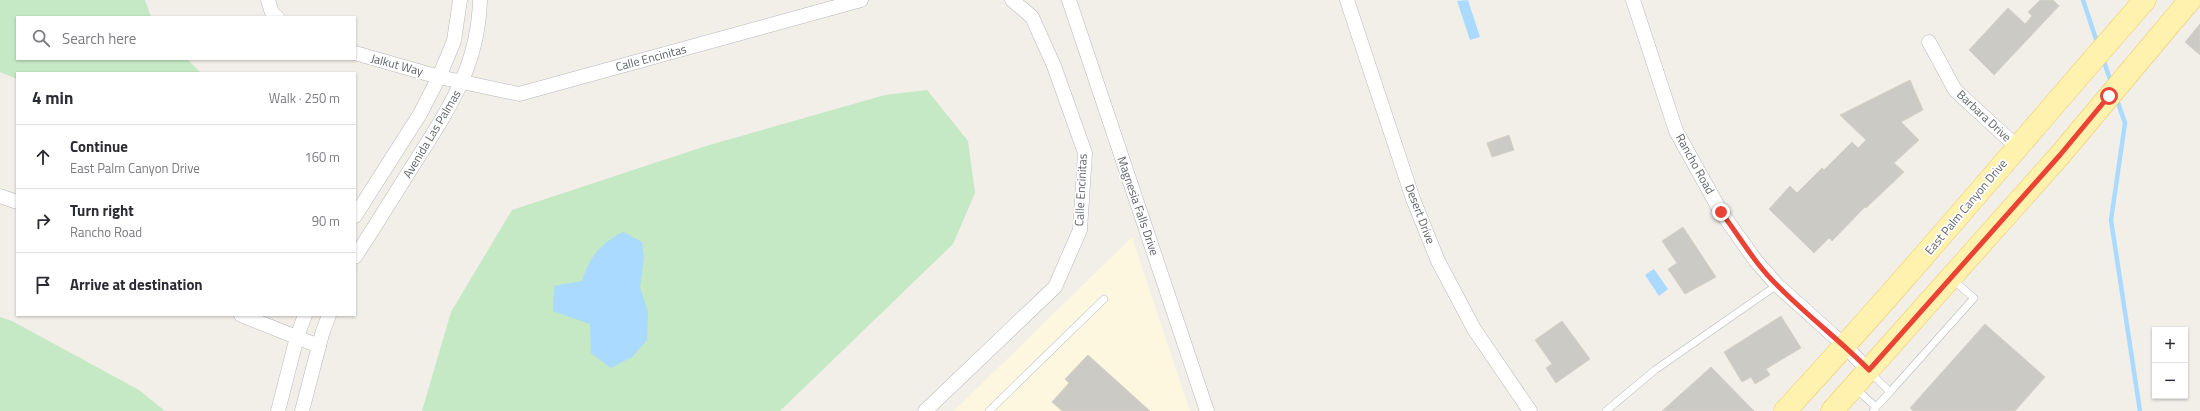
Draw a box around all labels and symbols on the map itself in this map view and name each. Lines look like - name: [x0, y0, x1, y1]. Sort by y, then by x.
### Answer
- street label: Calle Encinitas: [613, 39, 689, 76]
- street label: Jalkut Way: [369, 48, 426, 81]
- street label: Barbara Drive: [1953, 85, 2016, 146]
- street label: Avenida Las Palmas: [398, 86, 466, 182]
- route start: [2100, 87, 2118, 105]
- street label: Rancho Road: [1671, 130, 1720, 197]
- street label: Calle Encinitas: [1069, 153, 1092, 227]
- street label: Magnesia Falls Drive: [1113, 154, 1164, 258]
- street label: East Palm Canyon Drive: [1920, 155, 2011, 259]
- street label: Desert Drive: [1400, 181, 1441, 246]
- route end: [1712, 203, 1730, 221]

